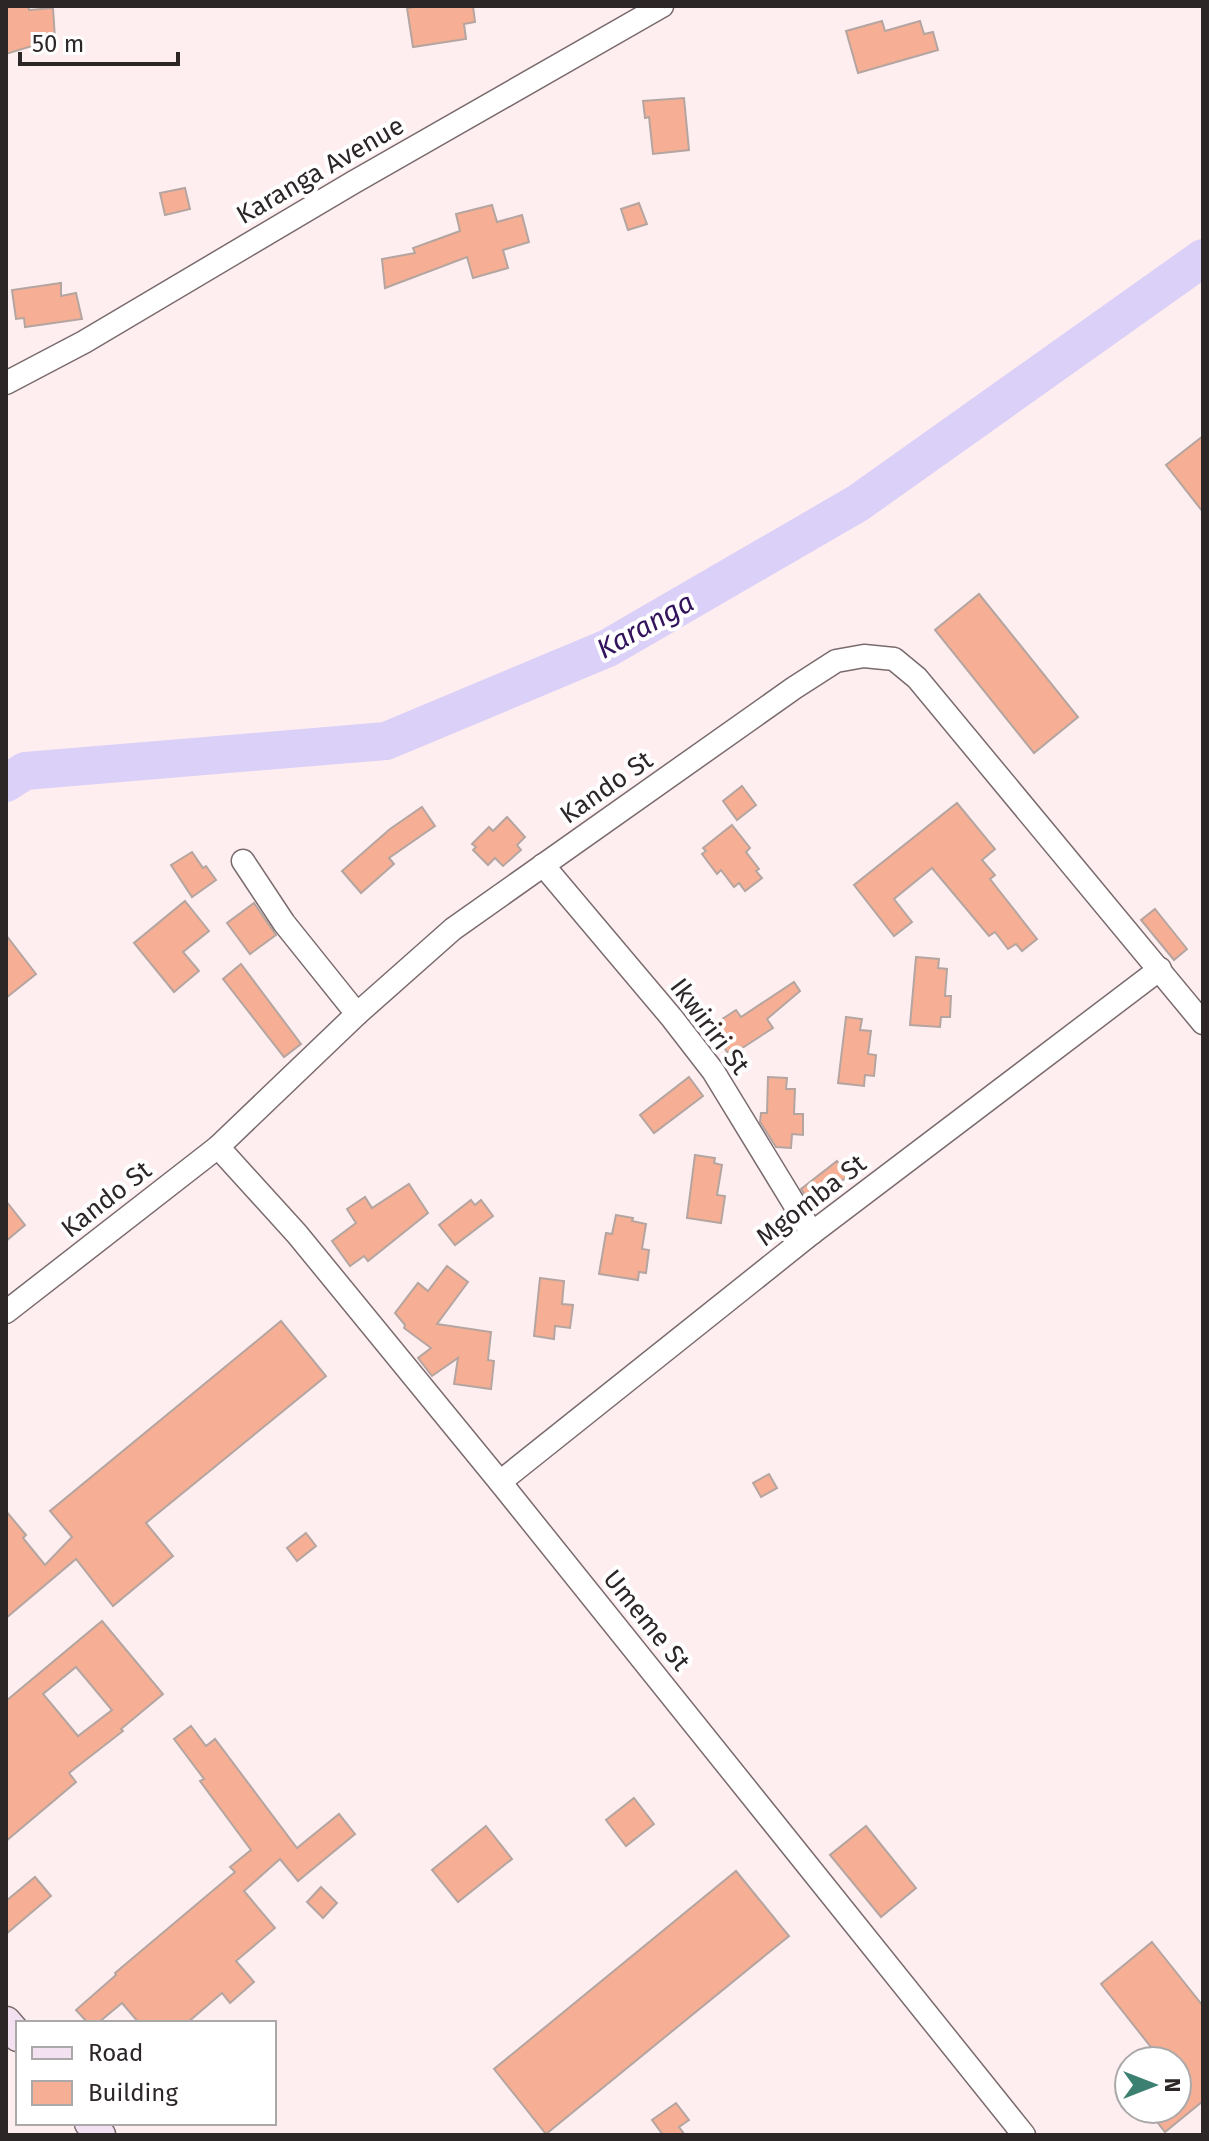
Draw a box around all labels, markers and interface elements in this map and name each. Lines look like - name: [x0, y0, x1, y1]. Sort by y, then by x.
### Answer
- scale bar: [20, 16, 178, 66]
- text: 50 m: [32, 30, 84, 58]
- street label: Karanga Avenue: [231, 110, 409, 231]
- water label: Karanga: [591, 585, 700, 666]
- street label: Kando St: [554, 744, 659, 830]
- street label: Ikwiriri St: [663, 972, 756, 1081]
- street label: Mgomba St: [750, 1148, 873, 1253]
- street label: Kando St: [55, 1154, 158, 1244]
- street label: Umeme St: [597, 1564, 697, 1677]
- legend: [16, 2021, 276, 2125]
- text: Road: [88, 2039, 143, 2067]
- north arrow: [1113, 2045, 1193, 2125]
- text: N: [1159, 2078, 1186, 2092]
- text: Building: [88, 2079, 178, 2107]

